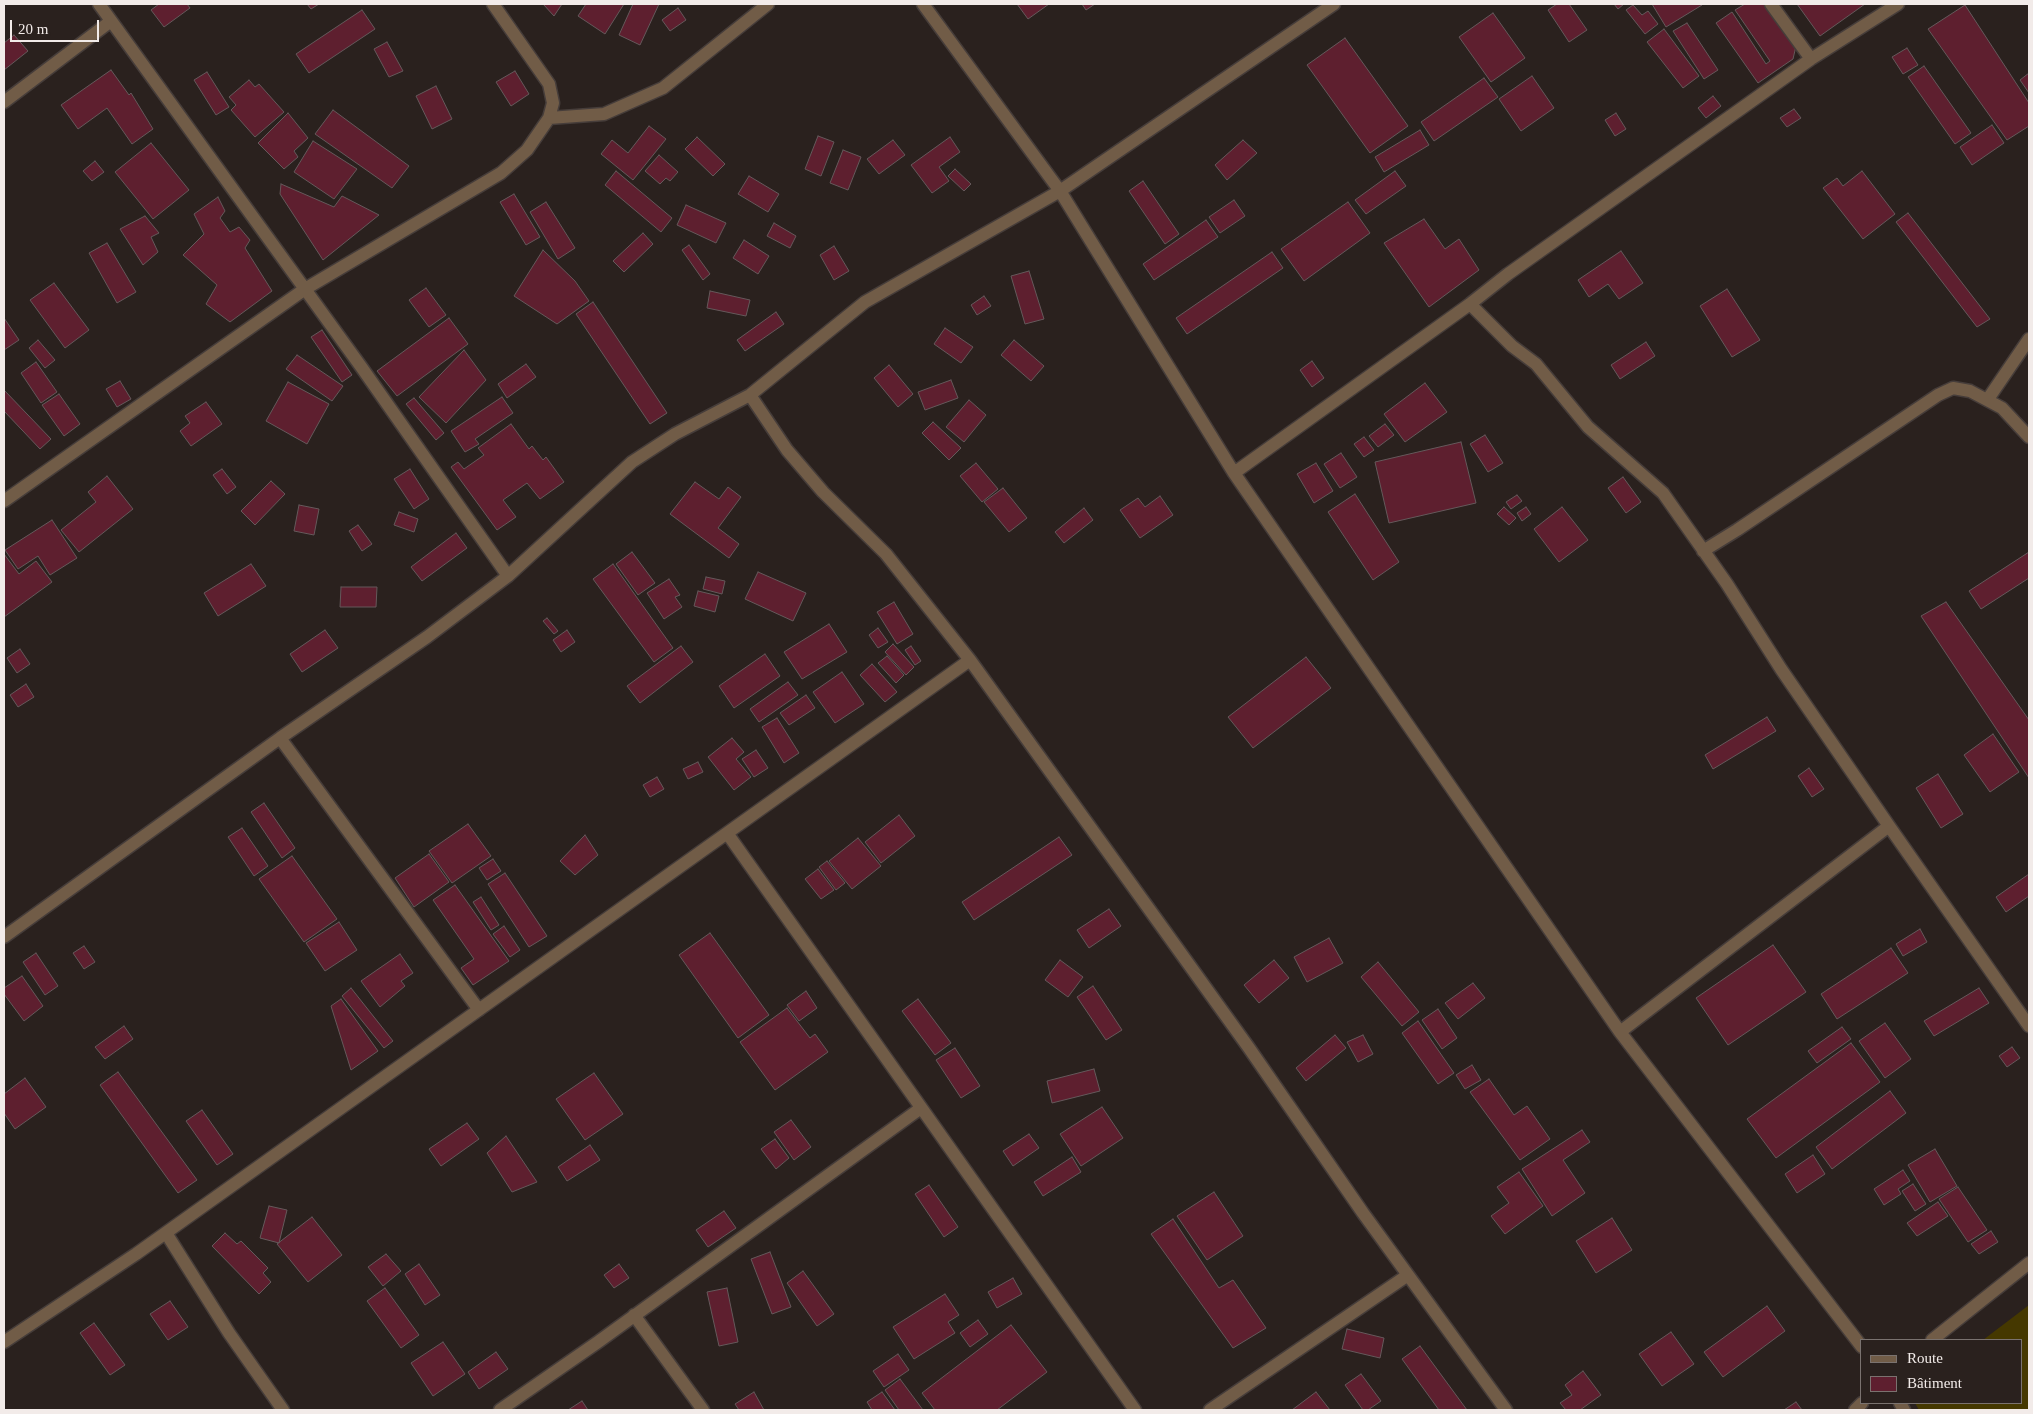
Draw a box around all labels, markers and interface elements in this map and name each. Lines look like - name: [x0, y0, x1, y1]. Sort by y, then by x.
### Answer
- scale bar: [12, 10, 101, 42]
- text: 20 m: [18, 21, 48, 37]
- legend: [1860, 1339, 2023, 1404]
- text: Route: [1907, 1350, 1943, 1366]
- text: Bâtiment: [1907, 1375, 1962, 1391]

